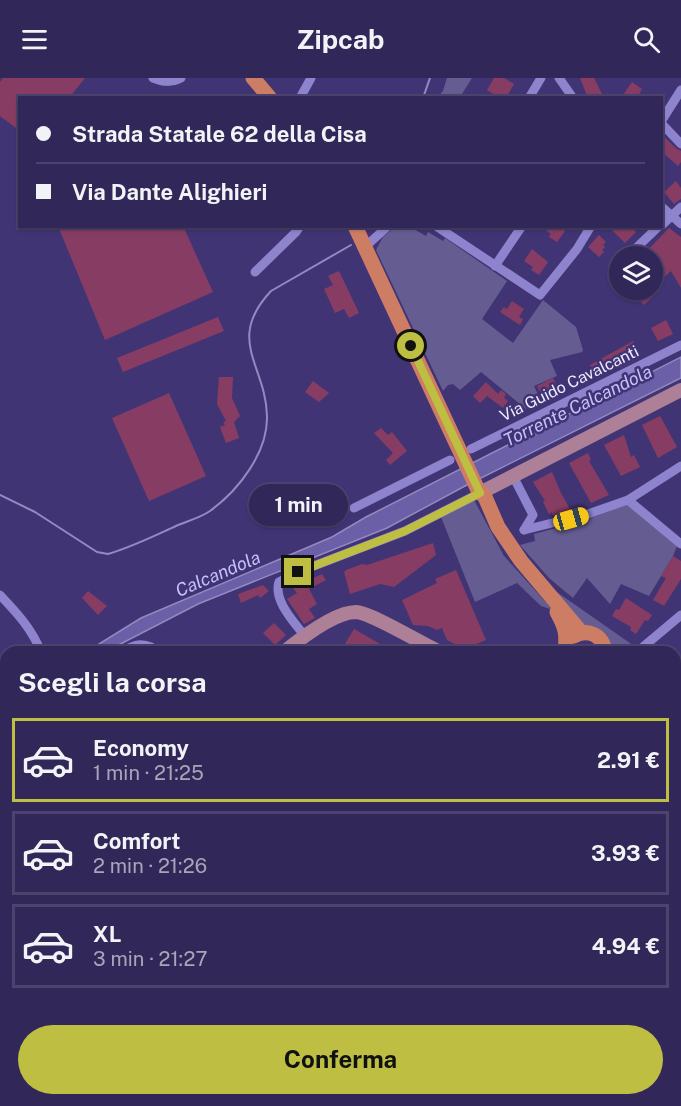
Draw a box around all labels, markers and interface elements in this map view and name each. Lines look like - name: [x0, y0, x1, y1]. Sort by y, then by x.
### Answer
- icon: menu: [18, 23, 51, 56]
- text: Zipcab: [297, 23, 384, 55]
- icon: search: [630, 23, 663, 56]
- text: Strada Statale 62 della Cisa: [72, 121, 367, 147]
- text: Via Dante Alighieri: [72, 179, 267, 205]
- map controls: [609, 246, 663, 300]
- button: layers: [609, 246, 663, 300]
- route start: [397, 332, 424, 359]
- street label: Via Guido Cavalcanti: [497, 342, 642, 425]
- water label: Torrente Calcandola: [500, 360, 655, 451]
- callout: 1 min: [248, 485, 348, 527]
- text: 1 min: [274, 493, 323, 517]
- car: [551, 505, 591, 533]
- water label: Calcandola: [172, 546, 263, 601]
- route end: [284, 558, 311, 585]
- text: Scegli la corsa: [18, 666, 207, 698]
- icon: car: [21, 733, 75, 787]
- text: Economy: [93, 735, 189, 761]
- text: 2.91 €: [597, 747, 660, 773]
- text: 1 min · 21:25: [93, 761, 204, 785]
- icon: car: [21, 826, 75, 880]
- text: Comfort: [93, 828, 180, 854]
- text: 3.93 €: [591, 840, 660, 866]
- text: 2 min · 21:26: [93, 854, 207, 878]
- icon: car: [21, 919, 75, 973]
- text: XL: [93, 921, 121, 947]
- text: 4.94 €: [591, 933, 660, 959]
- text: 3 min · 21:27: [93, 947, 207, 971]
- button: Conferma: [18, 1025, 663, 1094]

